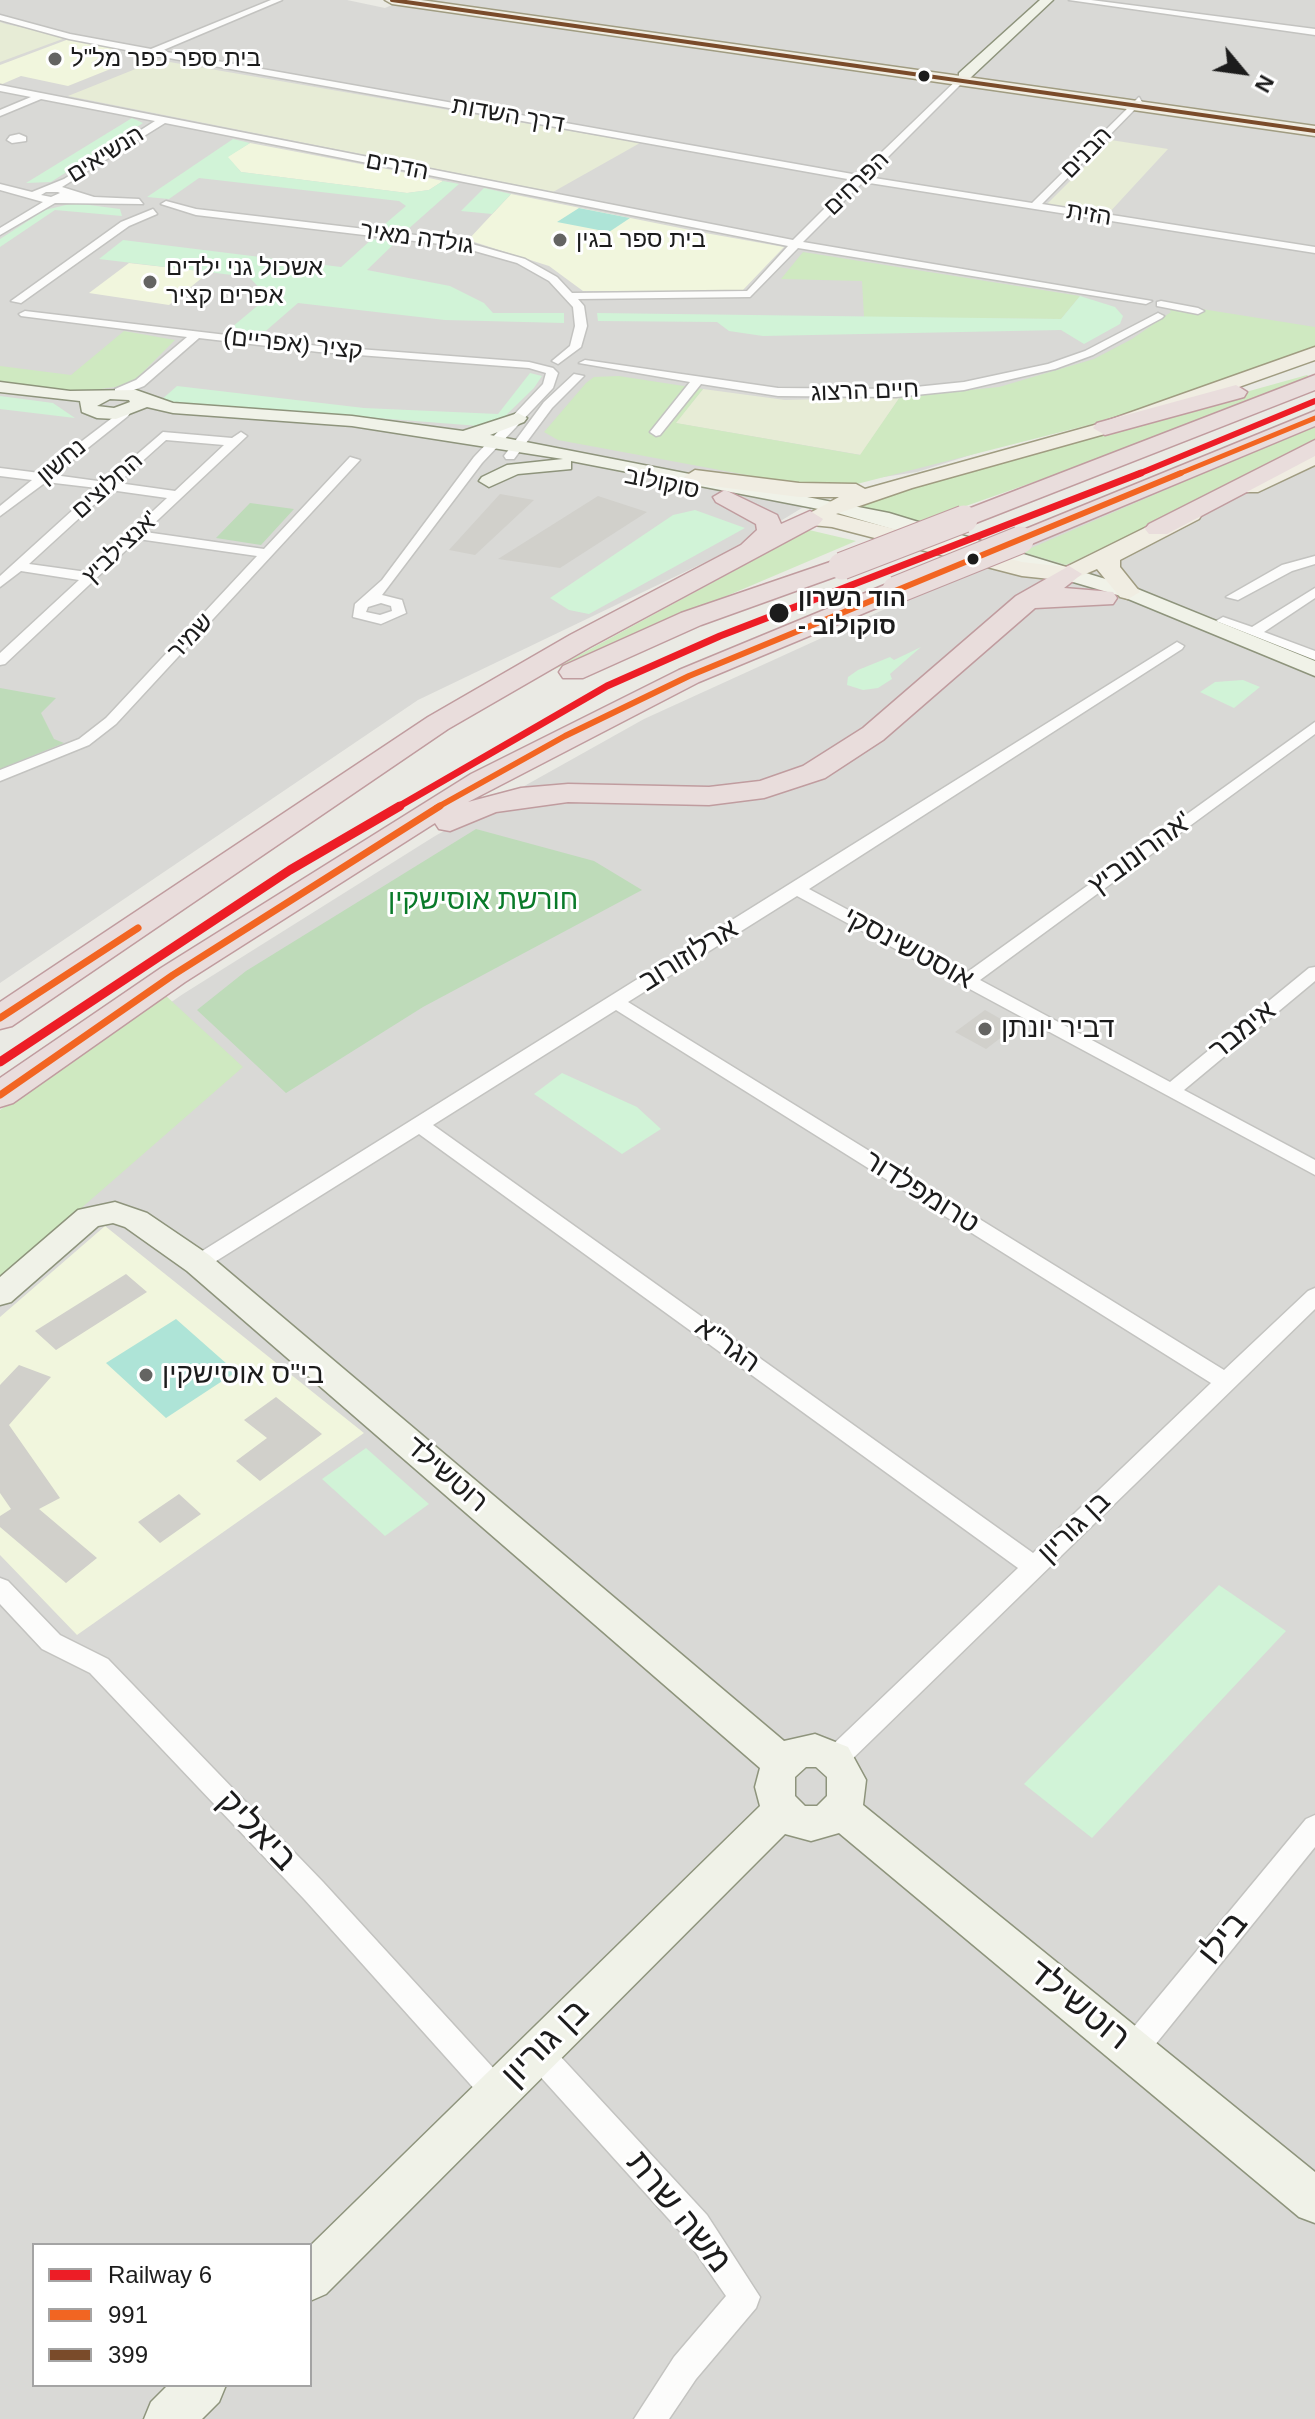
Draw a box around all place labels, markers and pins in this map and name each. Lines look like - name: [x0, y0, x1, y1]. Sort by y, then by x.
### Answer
- place label: בית ספר כפר מל"ל: [71, 45, 261, 73]
- marker: בית ספר כפר מל"ל: [46, 50, 64, 68]
- unlabelled marker: [916, 68, 932, 84]
- place label: בית ספר בגין: [576, 226, 706, 254]
- marker: בית ספר בגין: [551, 231, 569, 249]
- place label: אשכול גני ילדים אפרים קציר: [166, 254, 323, 310]
- marker: אשכול גני ילדים אפרים קציר: [141, 273, 159, 291]
- unlabelled marker: [965, 551, 981, 567]
- place label: הוד השרון - סוקולוב: [798, 585, 906, 641]
- marker: הוד השרון - סוקולוב: [767, 601, 791, 625]
- place label: דביר יונתן: [1001, 1012, 1115, 1046]
- marker: דביר יונתן: [976, 1020, 994, 1038]
- place label: בי"ס אוסישקין: [162, 1358, 324, 1392]
- marker: בי"ס אוסישקין: [137, 1366, 155, 1384]

